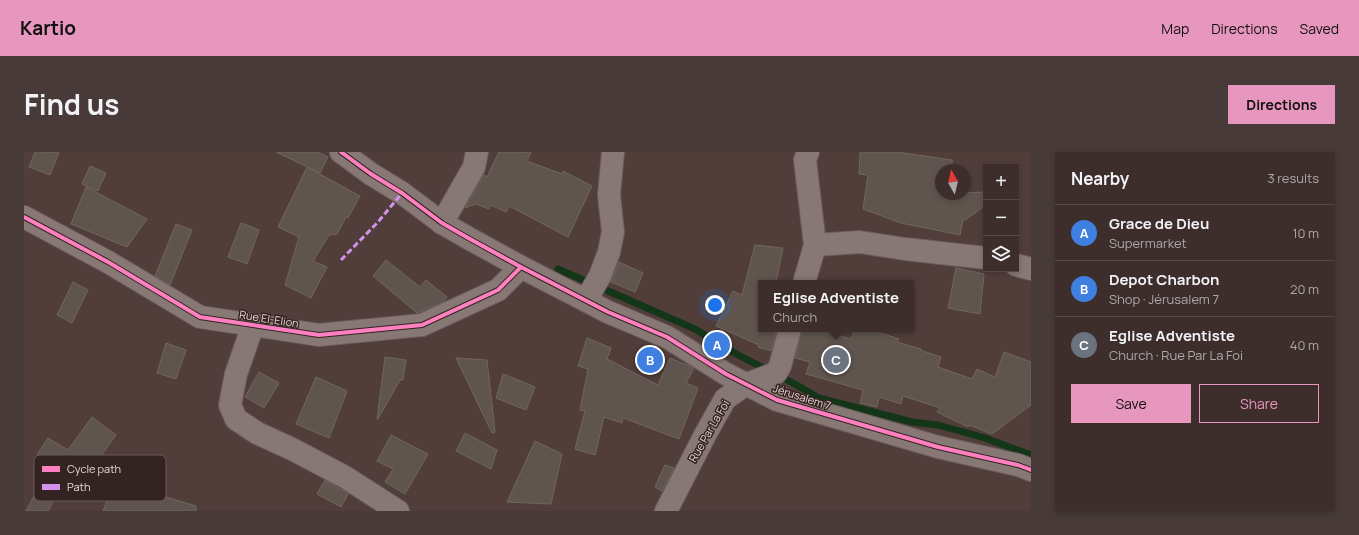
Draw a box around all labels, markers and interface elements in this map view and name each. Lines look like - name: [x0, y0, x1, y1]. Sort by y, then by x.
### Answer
- text: Kartio: [20, 15, 76, 41]
- text: Map: [1161, 19, 1189, 38]
- text: Directions: [1211, 19, 1278, 38]
- text: Saved: [1300, 19, 1339, 38]
- text: Find us: [24, 85, 119, 123]
- button: Directions: [1228, 85, 1335, 124]
- north arrow: [935, 164, 971, 200]
- map controls: [983, 164, 1019, 272]
- button: +: [983, 164, 1019, 200]
- text: Nearby: [1071, 167, 1129, 190]
- text: 3 results: [1267, 169, 1319, 187]
- button: −: [983, 200, 1019, 236]
- text: Grace de Dieu: [1109, 213, 1209, 234]
- text: A: [1080, 224, 1088, 242]
- text: 10 m: [1292, 224, 1319, 242]
- text: Supermarket: [1109, 234, 1187, 252]
- button: layers: [983, 236, 1019, 272]
- text: Depot Charbon: [1109, 269, 1219, 290]
- popup: [758, 280, 914, 332]
- text: B: [1080, 280, 1088, 298]
- text: 20 m: [1290, 280, 1319, 298]
- text: Eglise Adventiste: [773, 287, 899, 308]
- text: Shop · Jérusalem 7: [1109, 290, 1219, 308]
- your location: [705, 295, 725, 315]
- street label: Rue El-Elion: [238, 306, 300, 331]
- text: Church: [773, 308, 817, 326]
- text: Eglise Adventiste: [1109, 325, 1235, 346]
- pin: A: [704, 330, 730, 360]
- text: C: [1079, 336, 1089, 354]
- text: 40 m: [1290, 336, 1319, 354]
- pin: B: [637, 345, 663, 375]
- pin: C: [823, 345, 849, 375]
- text: Church · Rue Par La Foi: [1109, 346, 1243, 364]
- street label: Jérusalem 7: [771, 380, 833, 413]
- button: Save: [1071, 384, 1191, 423]
- button: Share: [1199, 384, 1319, 423]
- street label: Rue Par La Foi: [685, 397, 732, 464]
- legend: [34, 455, 166, 501]
- text: Cycle path: [67, 461, 121, 476]
- text: Path: [67, 479, 90, 494]

